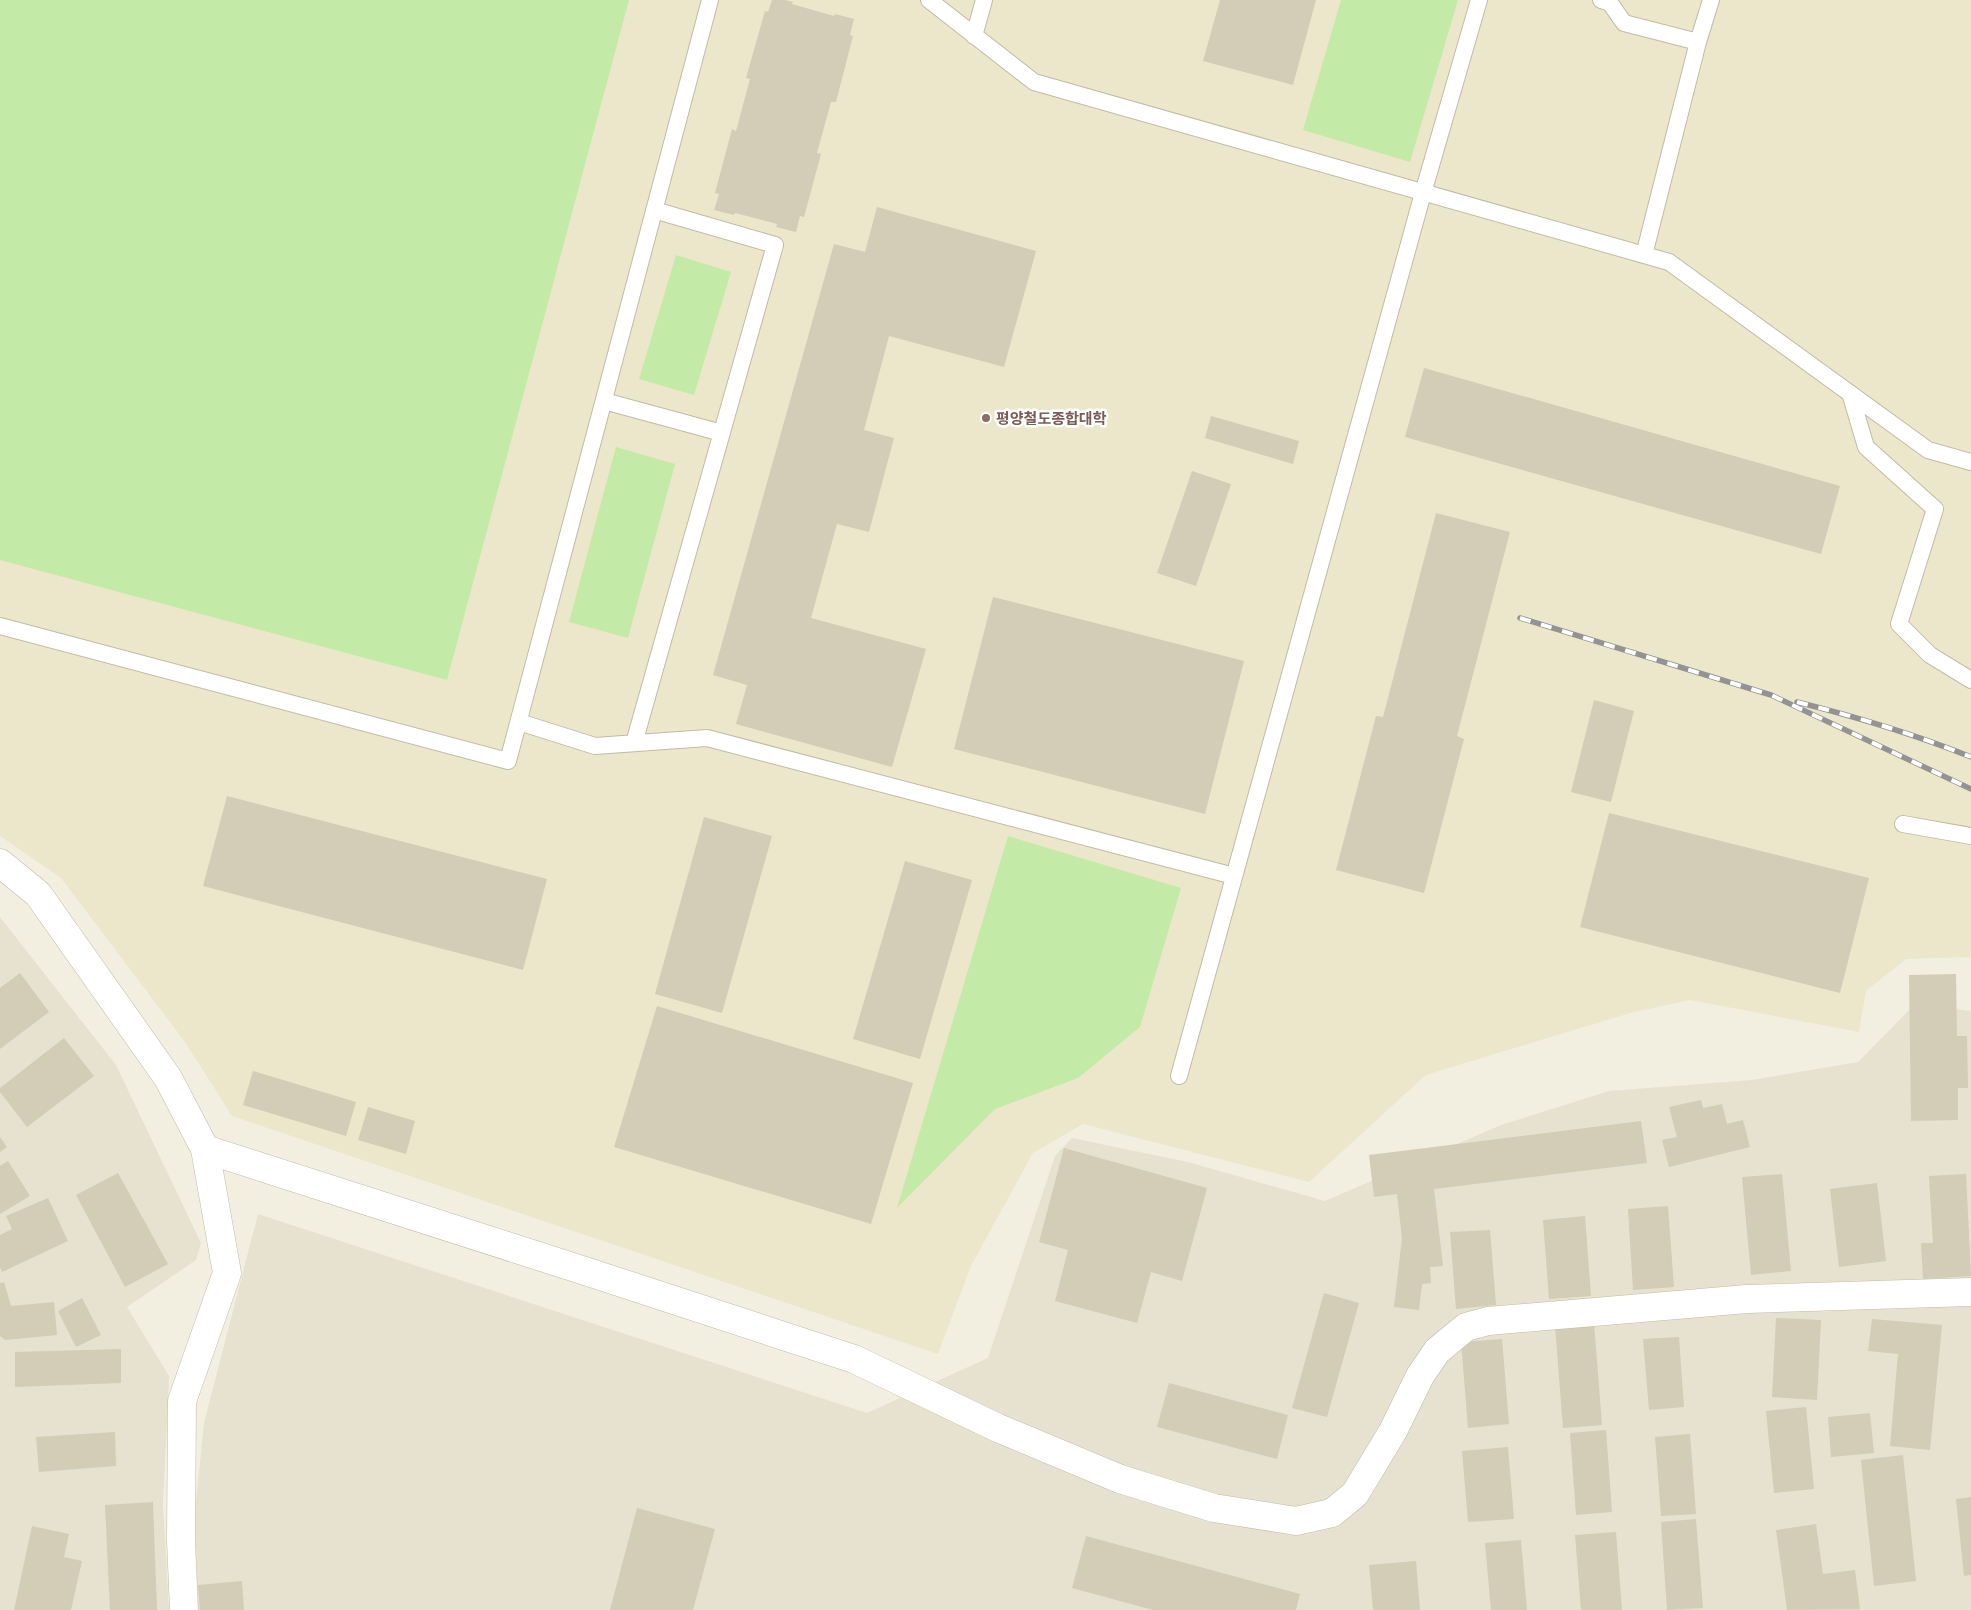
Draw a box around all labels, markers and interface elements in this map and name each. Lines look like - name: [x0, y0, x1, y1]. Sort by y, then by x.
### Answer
- place label: 평양철도종합대학: [996, 408, 1107, 428]
- marker: 평양철도종합대학: [980, 412, 992, 424]

